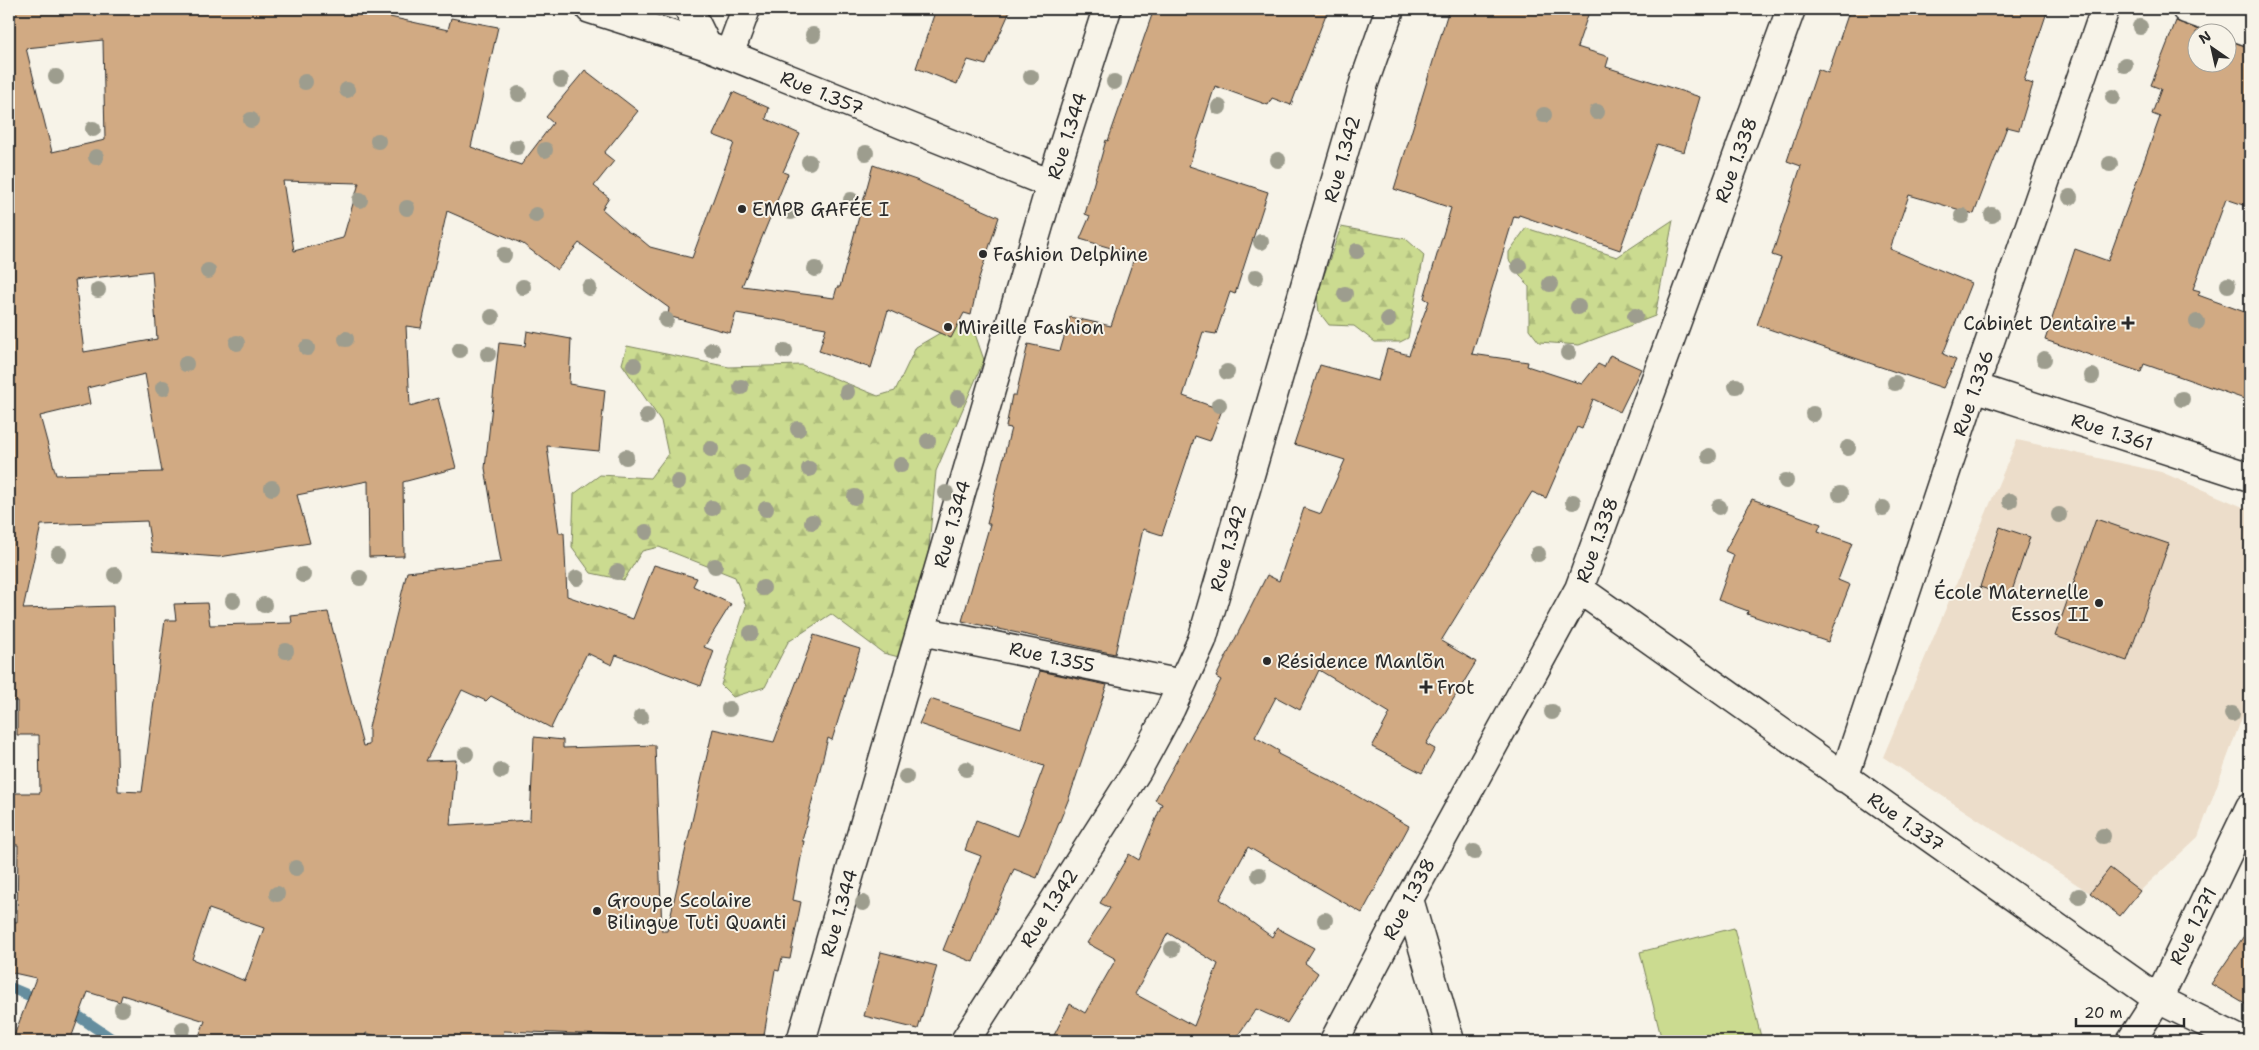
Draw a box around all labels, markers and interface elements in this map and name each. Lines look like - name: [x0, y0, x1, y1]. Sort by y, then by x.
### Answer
- north arrow: [2186, 22, 2236, 72]
- text: N: [2195, 27, 2214, 48]
- street label: Rue 1.357: [776, 65, 868, 121]
- street label: Rue 1.344: [1041, 89, 1093, 183]
- street label: Rue 1.342: [1318, 113, 1366, 205]
- street label: Rue 1.338: [1709, 114, 1763, 206]
- place label: EMPB GAFÉE I: [752, 196, 889, 222]
- marker: EMPB GAFÉE I: [736, 203, 748, 215]
- place label: Fashion Delphine: [993, 242, 1148, 267]
- marker: Fashion Delphine: [977, 248, 989, 260]
- place label: Cabinet Dentaire: [1963, 311, 2117, 336]
- place label: Mireille Fashion: [958, 315, 1104, 340]
- marker: Cabinet Dentaire: [2121, 316, 2135, 330]
- marker: Mireille Fashion: [942, 321, 954, 333]
- street label: Rue 1.336: [1947, 347, 1999, 439]
- street label: Rue 1.361: [2068, 407, 2156, 457]
- street label: Rue 1.344: [928, 477, 976, 571]
- street label: Rue 1.338: [1570, 494, 1624, 586]
- street label: Rue 1.342: [1204, 502, 1252, 594]
- place label: École Maternelle Essos II: [1934, 579, 2089, 627]
- marker: École Maternelle Essos II: [2093, 597, 2105, 609]
- street label: Rue 1.355: [1007, 636, 1097, 678]
- place label: Résidence Manlõn: [1277, 649, 1445, 674]
- marker: Résidence Manlõn: [1261, 655, 1273, 667]
- place label: Frot: [1437, 675, 1475, 700]
- marker: Frot: [1419, 680, 1433, 694]
- street label: Rue 1.337: [1863, 786, 1949, 858]
- street label: Rue 1.338: [1377, 854, 1441, 944]
- street label: Rue 1.342: [1014, 864, 1084, 952]
- street label: Rue 1.344: [815, 866, 863, 960]
- street label: Rue 1.271: [2163, 883, 2223, 969]
- place label: Groupe Scolaire Bilingue Tuti Quanti: [607, 888, 787, 935]
- marker: Groupe Scolaire Bilingue Tuti Quanti: [591, 905, 603, 917]
- scale bar: [2076, 995, 2184, 1027]
- text: 20 m: [2084, 1003, 2123, 1023]

